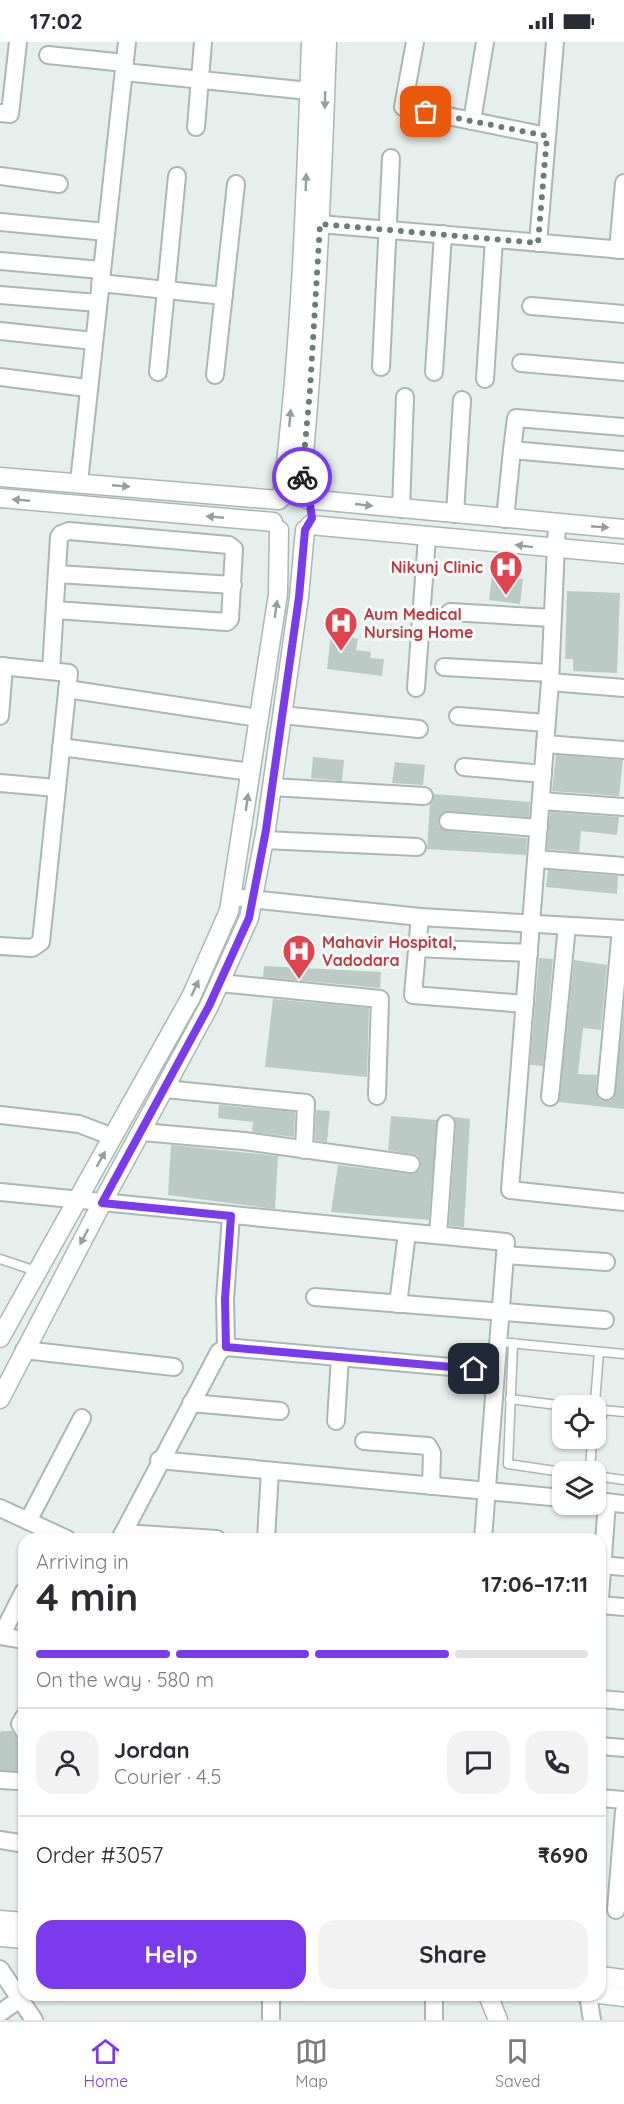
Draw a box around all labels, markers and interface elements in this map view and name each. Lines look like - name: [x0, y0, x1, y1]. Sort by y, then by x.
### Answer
- text: 17:02: [30, 7, 83, 35]
- pin: [400, 86, 451, 137]
- one-way arrow: [320, 91, 330, 110]
- icon: bag: [409, 95, 442, 128]
- one-way arrow: [301, 172, 310, 191]
- one-way arrow: [285, 409, 295, 428]
- courier: [272, 447, 332, 507]
- icon: bike: [286, 461, 319, 494]
- one-way arrow: [112, 481, 131, 491]
- one-way arrow: [11, 495, 30, 505]
- one-way arrow: [354, 501, 373, 510]
- one-way arrow: [205, 512, 224, 522]
- one-way arrow: [590, 522, 609, 532]
- one-way arrow: [514, 541, 533, 550]
- hospital icon: Nikunj Clinic: [488, 549, 524, 596]
- place label: Nikunj Clinic: [391, 557, 483, 577]
- one-way arrow: [271, 599, 280, 618]
- place label: Aum Medical Nursing Home: [364, 604, 474, 642]
- hospital icon: Aum Medical Nursing Home: [323, 605, 359, 652]
- one-way arrow: [242, 792, 251, 811]
- place label: Mahavir Hospital, Vadodara: [322, 932, 457, 970]
- hospital icon: Mahavir Hospital, Vadodara: [281, 933, 317, 980]
- one-way arrow: [190, 980, 199, 997]
- one-way arrow: [96, 1150, 106, 1167]
- one-way arrow: [79, 1228, 89, 1245]
- pin: [448, 1343, 499, 1394]
- icon: home: [457, 1352, 490, 1385]
- map controls: [552, 1395, 606, 1515]
- button: locate: [552, 1395, 606, 1449]
- button: layers: [552, 1461, 606, 1515]
- text: Arriving in: [36, 1549, 129, 1574]
- text: 17:06–17:11: [481, 1570, 588, 1598]
- text: 4 min: [36, 1572, 138, 1621]
- text: On the way · 580 m: [36, 1667, 214, 1692]
- button: person: [36, 1731, 99, 1794]
- button: chat: [447, 1731, 510, 1794]
- button: phone: [525, 1731, 588, 1794]
- text: Jordan: [114, 1736, 190, 1764]
- text: Courier · 4.5: [114, 1764, 221, 1789]
- text: Order #3057: [36, 1841, 163, 1869]
- text: ₹690: [538, 1841, 588, 1869]
- button: Help: [36, 1920, 306, 1989]
- button: Share: [318, 1920, 588, 1989]
- tab: Home: [83, 2035, 128, 2091]
- tab: Map: [295, 2035, 328, 2091]
- tab: Saved: [495, 2035, 541, 2091]

